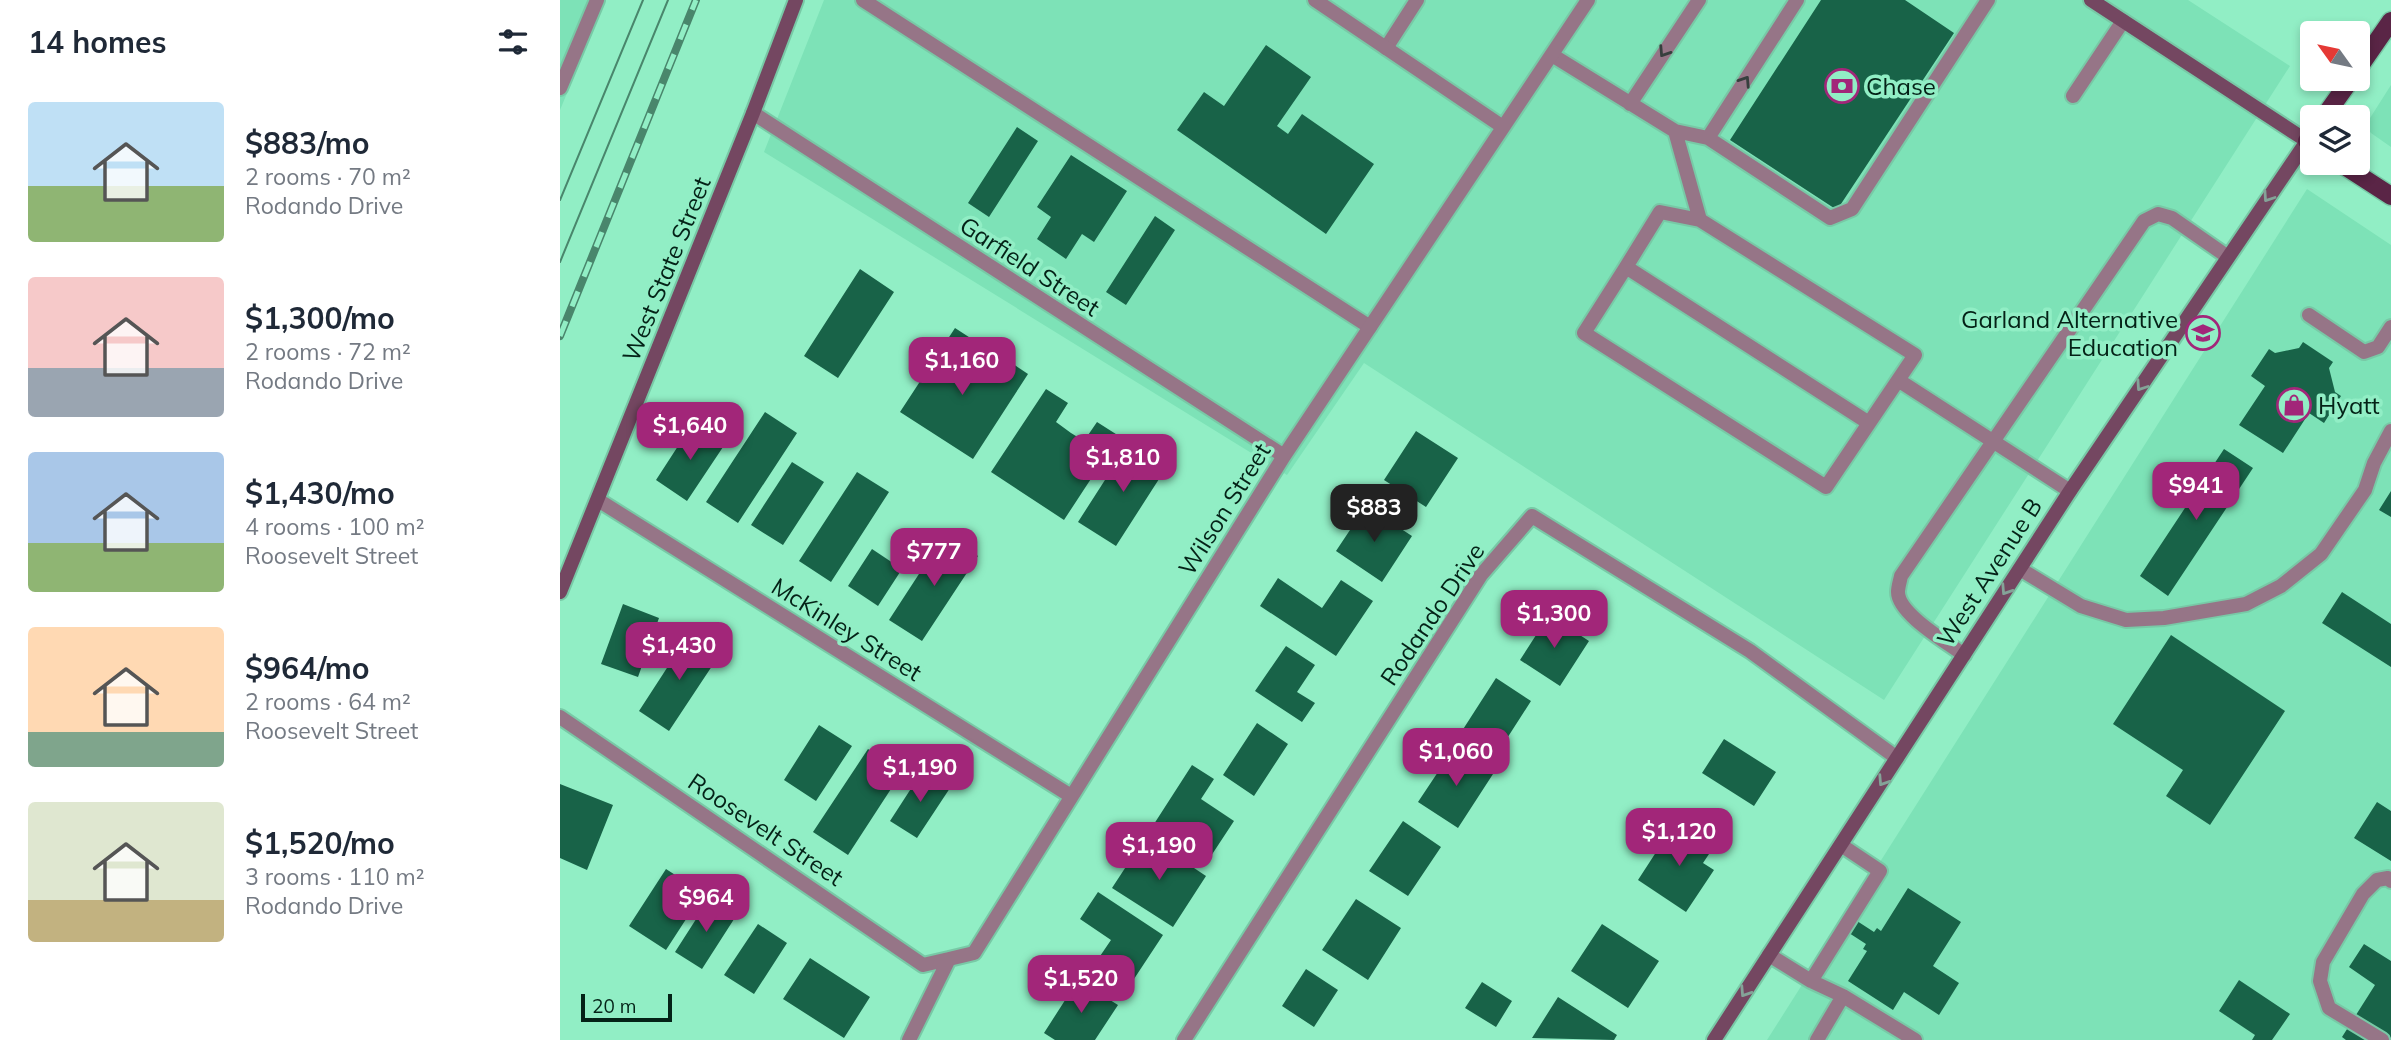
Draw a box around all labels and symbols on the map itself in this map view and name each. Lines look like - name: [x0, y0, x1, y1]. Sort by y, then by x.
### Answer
- north arrow: [2300, 21, 2370, 91]
- one-way arrow: [1660, 44, 1673, 57]
- bank icon: Chase: [1823, 67, 1861, 105]
- place label: Chase: [1866, 71, 1936, 101]
- one-way arrow: [1737, 75, 1750, 88]
- street label: West State Street: [615, 172, 717, 366]
- one-way arrow: [2264, 189, 2276, 202]
- street label: Garfield Street: [954, 210, 1106, 322]
- place label: Garland Alternative Education: [1961, 304, 2178, 362]
- school or university icon: Garland Alternative Education: [2184, 314, 2222, 352]
- pin: $1,160: [905, 338, 1019, 397]
- one-way arrow: [2137, 378, 2149, 391]
- shop icon: Hyatt: [2275, 386, 2313, 424]
- place label: Hyatt: [2318, 390, 2380, 420]
- pin: $1,640: [633, 402, 747, 462]
- pin: $1,810: [1066, 434, 1180, 494]
- street label: Wilson Street: [1171, 437, 1277, 581]
- pin: $941: [2155, 462, 2237, 522]
- pin: $883: [1333, 484, 1415, 544]
- street label: West Avenue B: [1930, 492, 2048, 652]
- pin: $777: [893, 528, 975, 588]
- street label: Rodando Drive: [1373, 537, 1491, 691]
- street label: McKinley Street: [766, 571, 928, 687]
- one-way arrow: [2002, 582, 2015, 595]
- pin: $1,300: [1497, 590, 1611, 650]
- pin: $1,430: [622, 622, 736, 682]
- pin: $1,060: [1399, 728, 1513, 788]
- pin: $1,190: [863, 744, 977, 804]
- street label: Roosevelt Street: [683, 766, 849, 892]
- one-way arrow: [1878, 773, 1891, 786]
- pin: $1,120: [1622, 808, 1736, 868]
- pin: $1,190: [1102, 822, 1216, 882]
- pin: $964: [665, 874, 747, 934]
- pin: $1,520: [1024, 956, 1138, 1015]
- one-way arrow: [1741, 984, 1754, 997]
- scale bar: [581, 991, 672, 1023]

